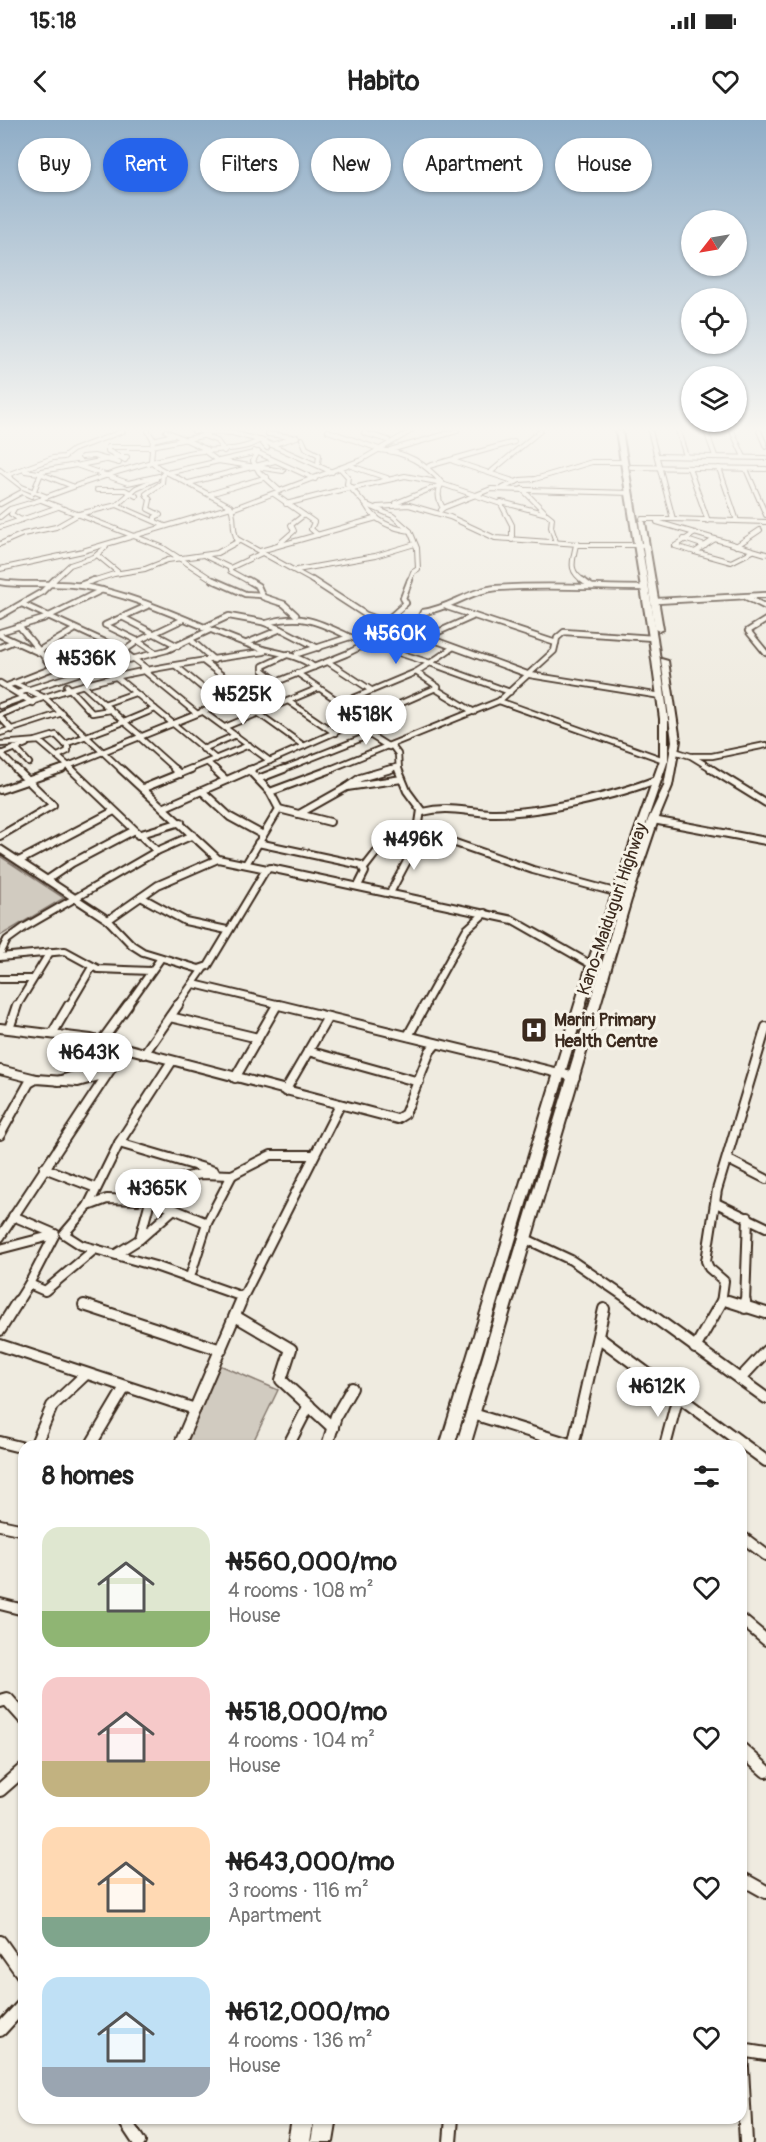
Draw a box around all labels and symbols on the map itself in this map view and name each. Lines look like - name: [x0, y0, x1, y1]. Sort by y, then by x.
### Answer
- north arrow: [681, 210, 747, 276]
- pin: ₦560K: [354, 614, 438, 665]
- pin: ₦536K: [45, 639, 129, 690]
- pin: ₦525K: [201, 675, 285, 726]
- pin: ₦518K: [324, 695, 408, 746]
- pin: ₦496K: [372, 820, 456, 871]
- street label: Kano-Maiduguri Highway: [572, 820, 653, 999]
- place label: Mariri Primary Health Centre: [554, 1009, 659, 1053]
- hospital icon: Mariri Primary Health Centre: [519, 1015, 549, 1045]
- pin: ₦643K: [48, 1033, 132, 1084]
- pin: ₦365K: [116, 1169, 200, 1220]
- pin: ₦612K: [616, 1367, 700, 1418]

